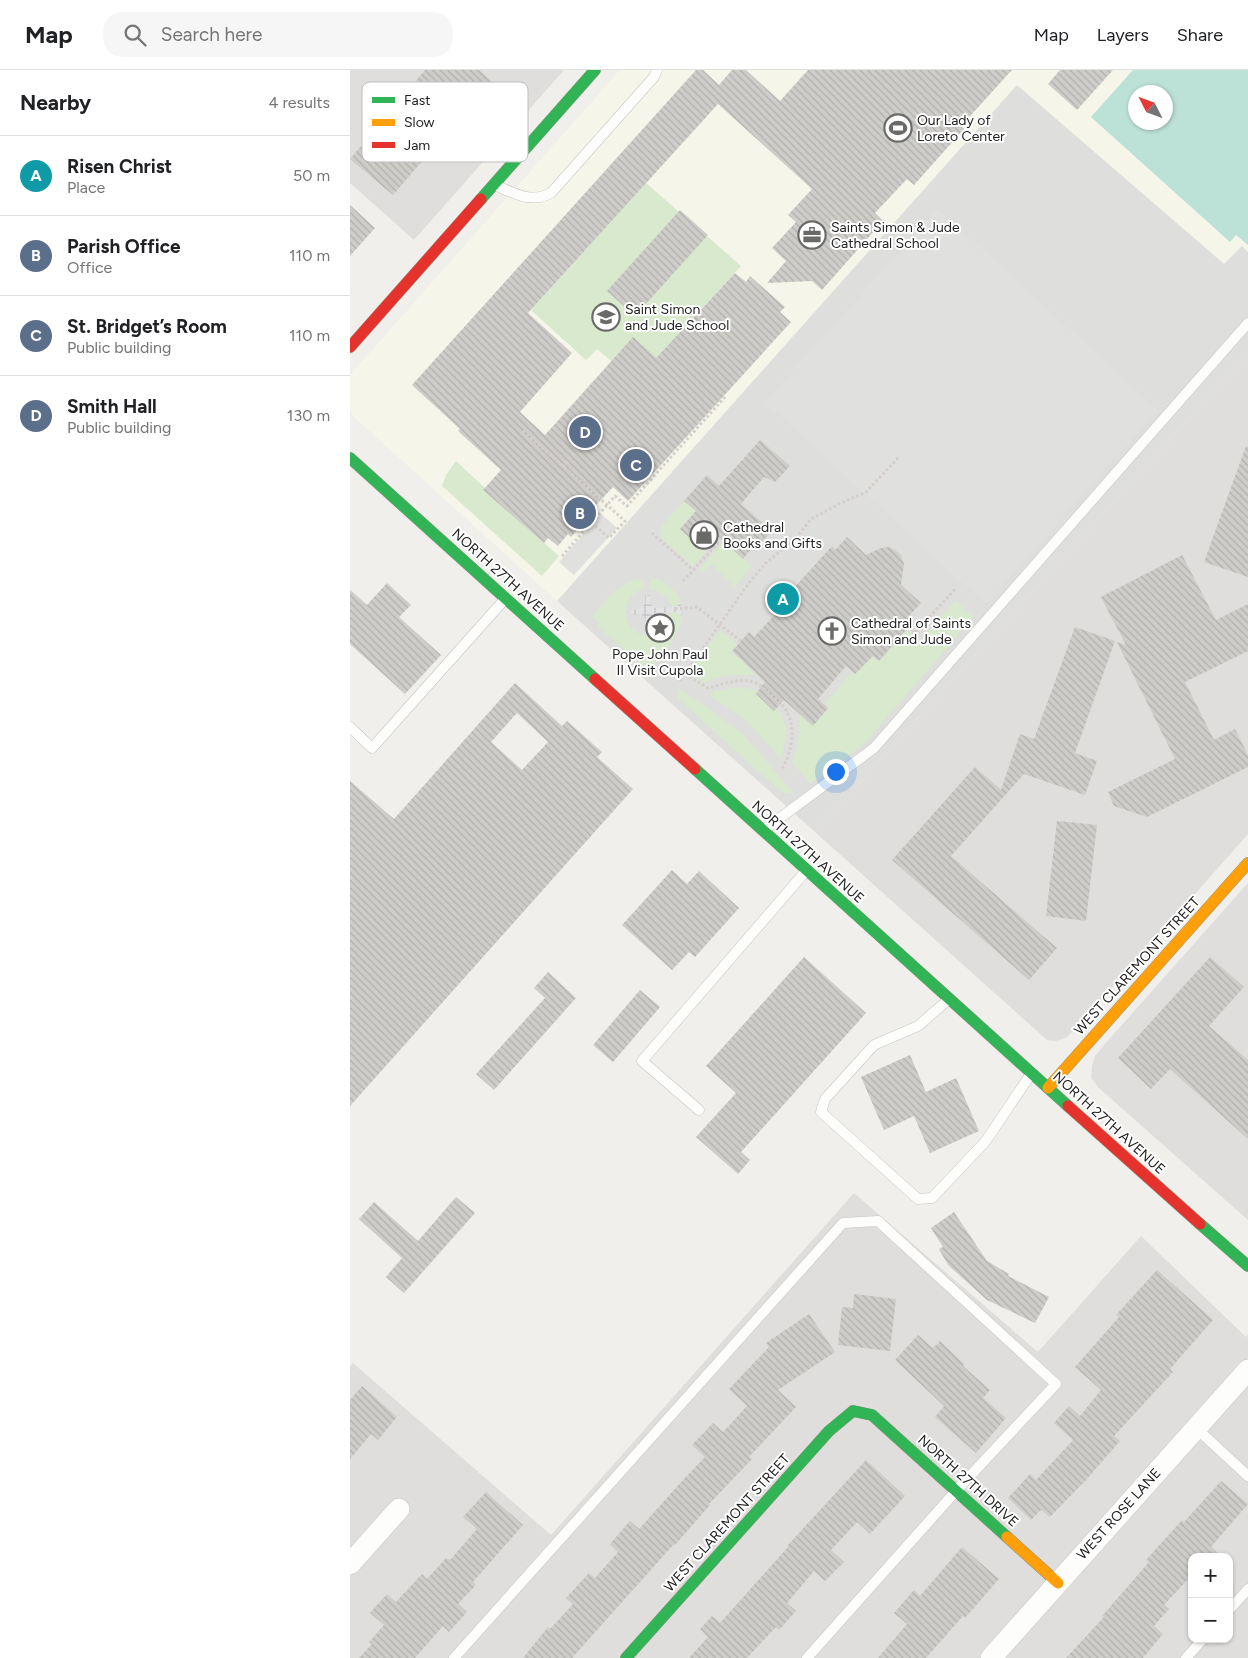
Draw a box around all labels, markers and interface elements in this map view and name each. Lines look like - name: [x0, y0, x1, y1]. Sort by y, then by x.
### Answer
- search box: [103, 12, 453, 57]
- text: Map: [25, 20, 73, 49]
- icon: search: [121, 21, 149, 49]
- text: Search here: [161, 23, 262, 46]
- text: Map: [1034, 24, 1069, 46]
- text: Layers: [1097, 24, 1149, 46]
- text: Share: [1177, 24, 1223, 46]
- legend: [362, 82, 528, 162]
- north arrow: [1128, 85, 1173, 130]
- text: Nearby: [20, 90, 91, 115]
- text: Fast: [404, 92, 430, 109]
- text: 4 results: [269, 93, 330, 112]
- place label: Our Lady of Loreto Center: [917, 112, 1005, 145]
- sports icon: Our Lady of Loreto Center: [883, 113, 913, 143]
- text: Slow: [404, 114, 435, 131]
- text: Jam: [404, 137, 430, 154]
- text: Risen Christ: [67, 155, 172, 178]
- text: A: [30, 166, 42, 185]
- text: 50 m: [293, 166, 330, 185]
- text: Place: [67, 178, 105, 197]
- place label: Saints Simon & Jude Cathedral School: [831, 219, 960, 252]
- office icon: Saints Simon & Jude Cathedral School: [797, 220, 827, 250]
- text: Parish Office: [67, 235, 181, 258]
- text: B: [31, 246, 41, 265]
- text: 110 m: [289, 246, 330, 265]
- text: Office: [67, 258, 112, 277]
- place label: Saint Simon and Jude School: [625, 301, 729, 334]
- school or university icon: Saint Simon and Jude School: [591, 302, 621, 332]
- text: St. Bridget’s Room: [67, 315, 227, 338]
- text: C: [30, 326, 42, 345]
- text: 110 m: [289, 326, 330, 345]
- text: Public building: [67, 338, 171, 357]
- text: Smith Hall: [67, 395, 157, 418]
- text: D: [30, 406, 42, 425]
- text: 130 m: [287, 406, 330, 425]
- pin: D: [569, 413, 601, 451]
- text: Public building: [67, 418, 171, 437]
- pin: C: [620, 446, 652, 484]
- pin: B: [564, 494, 596, 532]
- place label: Cathedral Books and Gifts: [723, 519, 822, 552]
- shop icon: Cathedral Books and Gifts: [689, 520, 719, 550]
- street label: NORTH 27TH AVENUE: [448, 525, 568, 635]
- pin: A: [767, 580, 799, 618]
- place icon: Pope John Paul II Visit Cupola: [645, 613, 675, 643]
- place label: Cathedral of Saints Simon and Jude: [851, 615, 971, 648]
- church icon: Cathedral of Saints Simon and Jude: [817, 616, 847, 646]
- place label: Pope John Paul II Visit Cupola: [612, 646, 708, 679]
- your location: [823, 759, 849, 785]
- street label: NORTH 27TH AVENUE: [748, 797, 868, 907]
- street label: WEST CLAREMONT STREET: [1071, 893, 1204, 1038]
- street label: NORTH 27TH AVENUE: [1049, 1068, 1169, 1178]
- street label: NORTH 27TH DRIVE: [914, 1431, 1022, 1531]
- street label: WEST CLAREMONT STREET: [661, 1450, 794, 1595]
- street label: WEST ROSE LANE: [1073, 1465, 1165, 1563]
- map controls: [1188, 1553, 1233, 1643]
- button: +: [1188, 1553, 1233, 1598]
- button: −: [1188, 1598, 1233, 1643]

